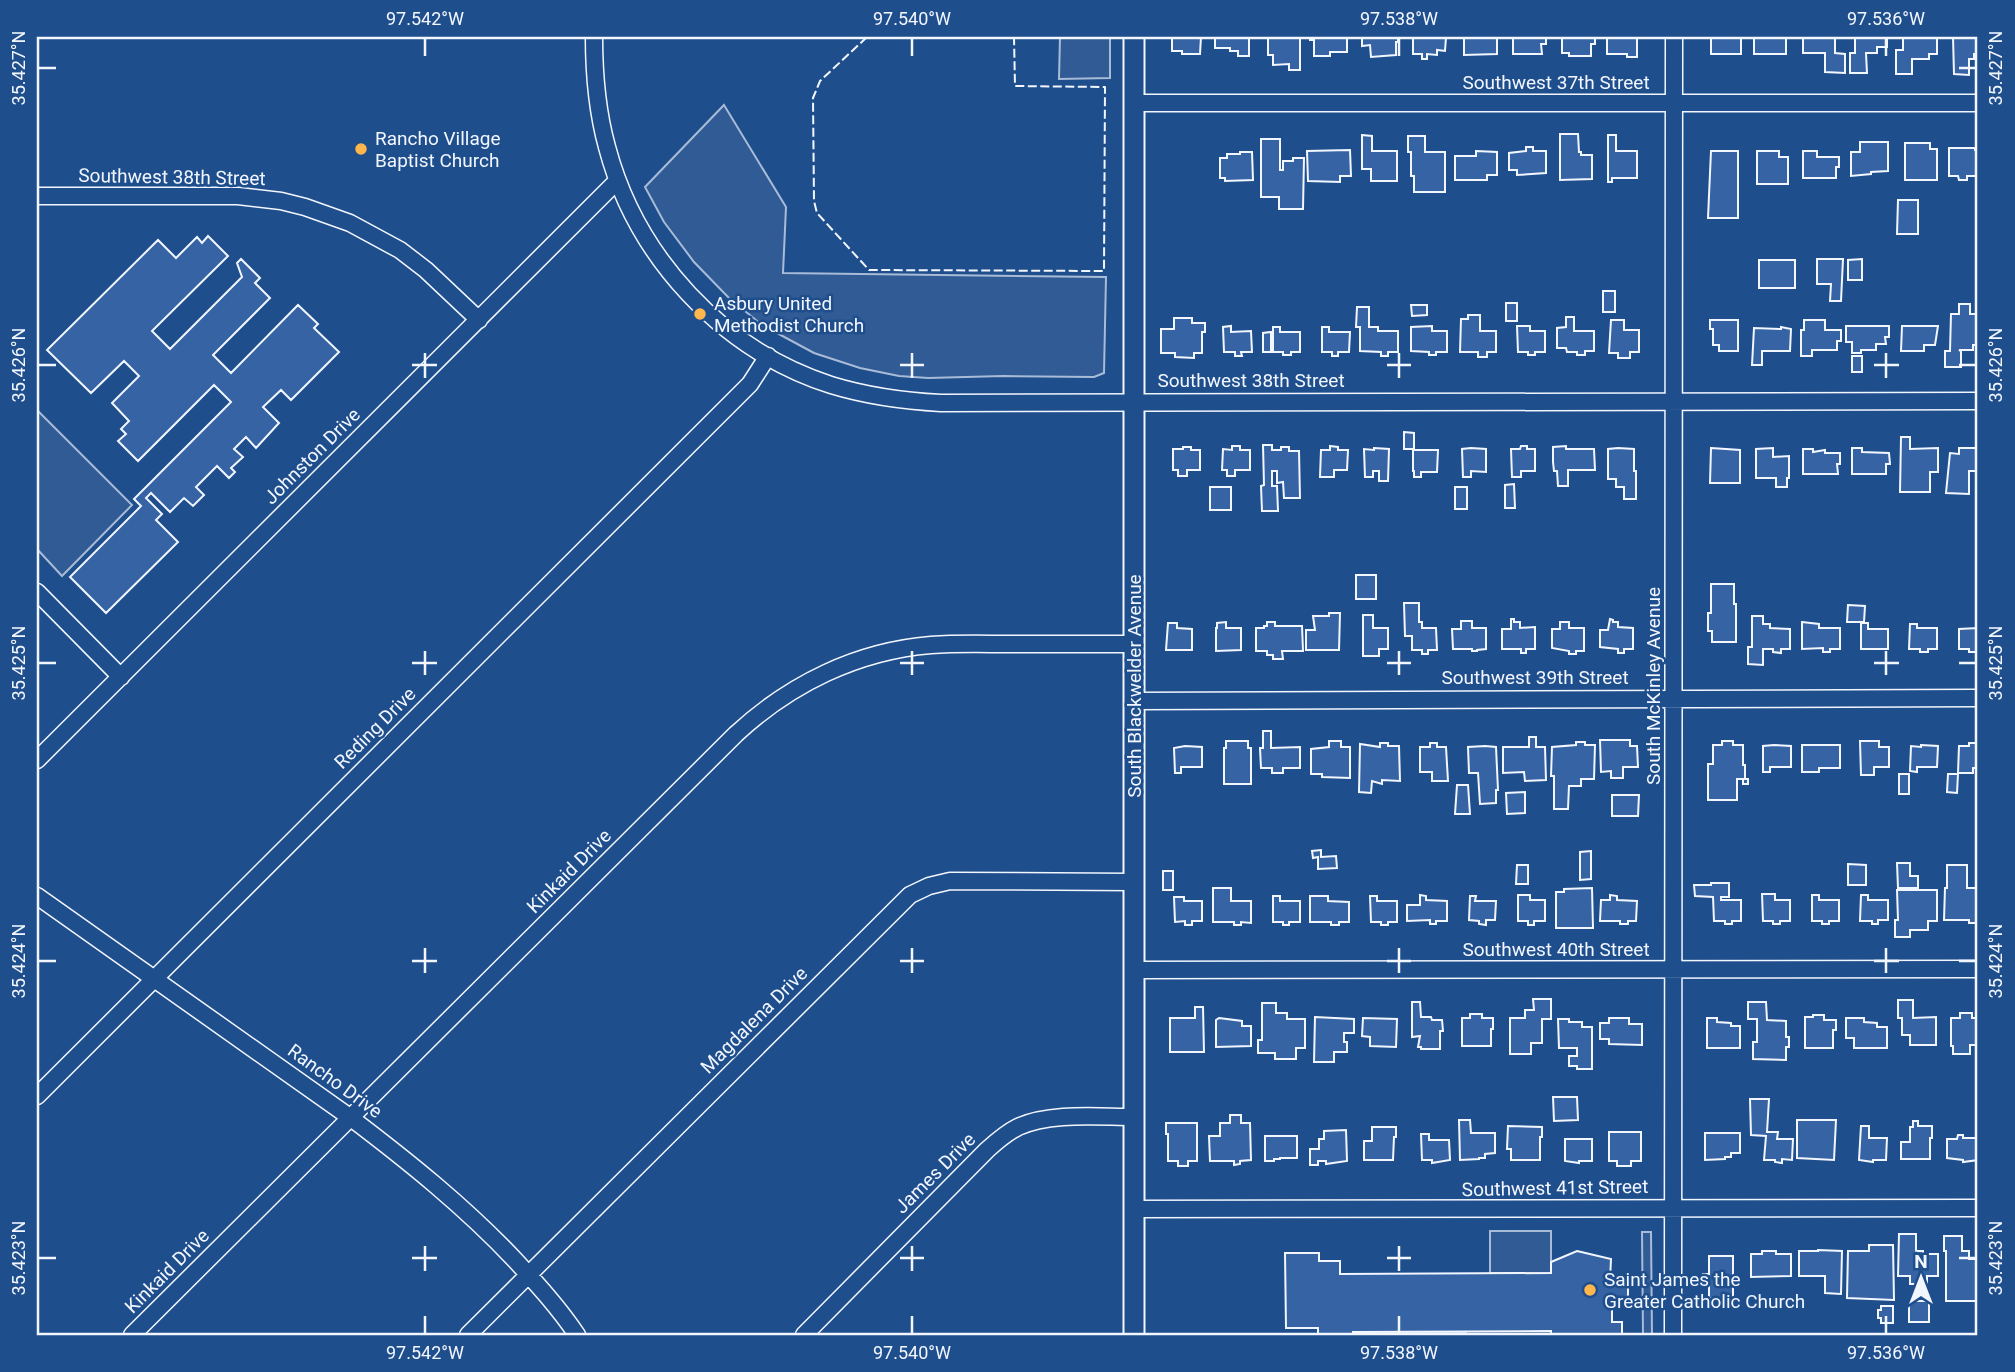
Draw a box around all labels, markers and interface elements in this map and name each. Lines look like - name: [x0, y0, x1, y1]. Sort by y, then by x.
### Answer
- text: 97.542°W: [386, 8, 464, 29]
- text: 97.540°W: [873, 8, 951, 29]
- text: 97.538°W: [1360, 8, 1438, 29]
- text: 97.536°W: [1847, 8, 1925, 29]
- text: 35.427°N: [8, 31, 29, 105]
- text: 35.427°N: [1985, 31, 2006, 105]
- street label: Southwest 37th Street: [1462, 71, 1650, 94]
- place label: Rancho Village Baptist Church: [375, 127, 501, 172]
- marker: Rancho Village Baptist Church: [353, 141, 369, 157]
- street label: Southwest 38th Street: [78, 164, 266, 190]
- place label: Asbury United Methodist Church: [714, 292, 864, 337]
- marker: Asbury United Methodist Church: [692, 306, 708, 322]
- text: 35.426°N: [8, 328, 29, 402]
- text: 35.426°N: [1985, 328, 2006, 402]
- street label: Southwest 38th Street: [1157, 369, 1345, 392]
- street label: Johnston Drive: [259, 403, 365, 509]
- street label: South Blackwelder Avenue: [1123, 574, 1146, 798]
- street label: South McKinley Avenue: [1642, 587, 1665, 785]
- text: 35.425°N: [8, 626, 29, 700]
- text: 35.425°N: [1985, 626, 2006, 700]
- street label: Southwest 39th Street: [1441, 666, 1629, 689]
- street label: Reding Drive: [330, 683, 420, 773]
- street label: Kinkaid Drive: [522, 824, 616, 918]
- text: 35.424°N: [8, 924, 29, 998]
- text: 35.424°N: [1985, 924, 2006, 998]
- street label: Southwest 40th Street: [1462, 938, 1650, 961]
- street label: Magdalena Drive: [696, 962, 812, 1078]
- street label: Rancho Drive: [283, 1039, 387, 1123]
- street label: James Drive: [890, 1128, 980, 1218]
- street label: Southwest 41st Street: [1462, 1175, 1648, 1201]
- text: 35.423°N: [8, 1221, 29, 1295]
- text: 35.423°N: [1985, 1221, 2006, 1295]
- street label: Kinkaid Drive: [120, 1224, 214, 1318]
- north arrow: [1885, 1242, 1955, 1312]
- text: N: [1914, 1250, 1928, 1273]
- place label: Saint James the Greater Catholic Church: [1604, 1268, 1805, 1313]
- marker: Saint James the Greater Catholic Church: [1582, 1282, 1598, 1298]
- text: 97.542°W: [386, 1342, 464, 1363]
- text: 97.540°W: [873, 1342, 951, 1363]
- text: 97.538°W: [1360, 1342, 1438, 1363]
- text: 97.536°W: [1847, 1342, 1925, 1363]

